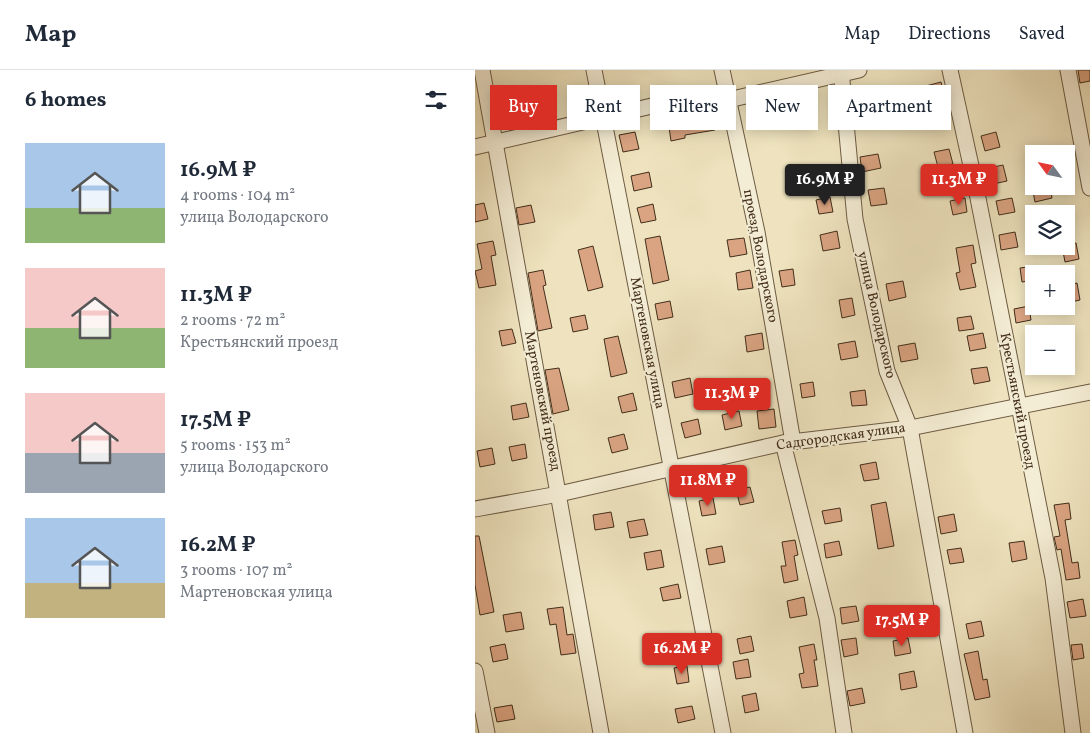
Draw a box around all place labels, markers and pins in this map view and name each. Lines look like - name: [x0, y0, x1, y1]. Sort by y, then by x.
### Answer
- pin: 16.9M ₽: [779, 164, 871, 206]
- pin: 11.3M ₽: [913, 164, 1005, 206]
- pin: 11.3M ₽: [686, 378, 778, 420]
- pin: 11.8M ₽: [662, 464, 754, 507]
- pin: 17.5M ₽: [856, 604, 948, 647]
- pin: 16.2M ₽: [636, 632, 728, 675]

